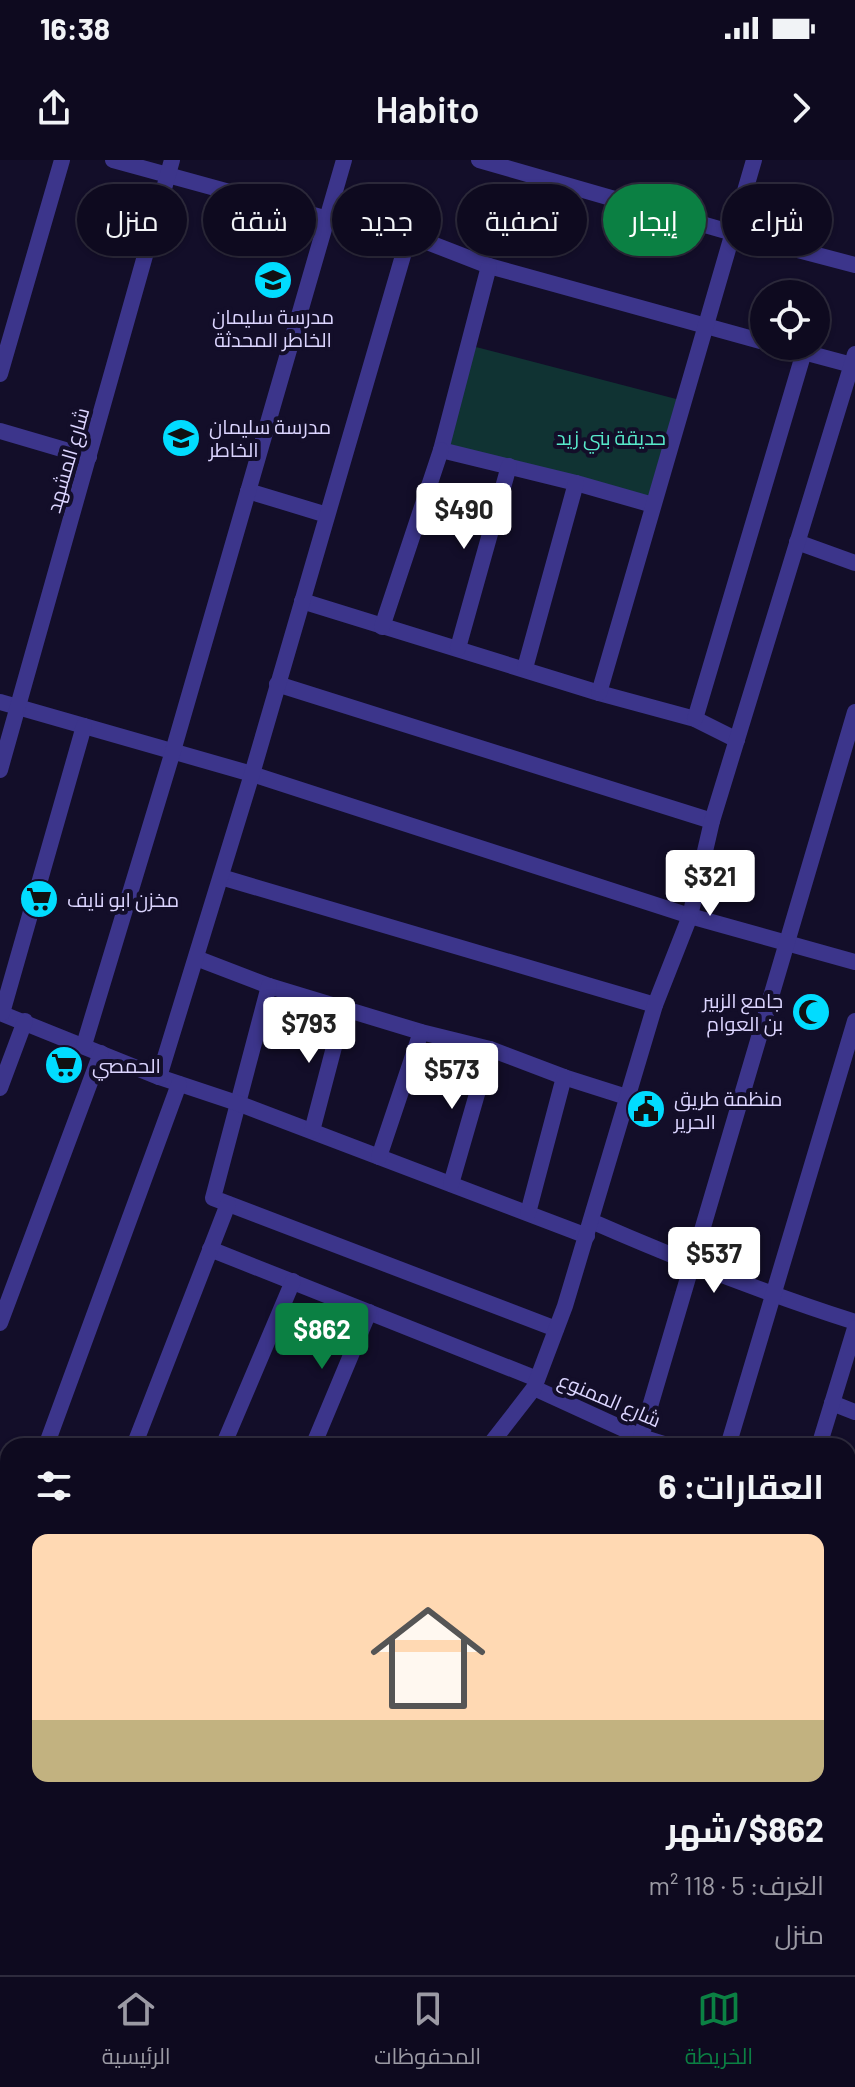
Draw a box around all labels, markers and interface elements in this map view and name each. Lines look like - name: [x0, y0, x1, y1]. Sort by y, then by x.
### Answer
- text: 16:38: [40, 10, 110, 46]
- icon: share: [32, 86, 76, 130]
- icon: forward: [779, 86, 823, 130]
- text: Habito: [375, 87, 480, 130]
- chip: منزل: [77, 184, 187, 256]
- chip: شقة: [203, 184, 316, 256]
- chip: جديد: [332, 184, 441, 256]
- chip: تصفية: [457, 184, 587, 256]
- chip: إيجار: [603, 184, 706, 256]
- chip: شراء: [722, 184, 832, 256]
- school or university icon: مدرسة سليمان الخاطر المحدثة: [252, 259, 294, 301]
- map controls: [750, 280, 830, 360]
- button: locate: [750, 280, 830, 360]
- place label: مدرسة سليمان الخاطر المحدثة: [212, 304, 334, 352]
- street label: شارع المشهد: [41, 405, 96, 516]
- place label: مدرسة سليمان الخاطر: [208, 414, 331, 462]
- school or university icon: مدرسة سليمان الخاطر: [160, 417, 202, 459]
- park label: حديقة بني زيد: [556, 425, 666, 454]
- pin: $490: [417, 483, 511, 551]
- text: $490: [434, 493, 494, 524]
- pin: $321: [663, 850, 757, 918]
- text: $321: [684, 860, 736, 891]
- supermarket icon: مخزن ابو نايف: [18, 878, 60, 920]
- place label: مخزن ابو نايف: [67, 887, 179, 913]
- place label: جامع الزبير بن العوام: [701, 988, 783, 1038]
- mosque icon: جامع الزبير بن العوام: [790, 991, 832, 1033]
- pin: $793: [262, 997, 356, 1065]
- text: $793: [281, 1007, 337, 1038]
- pin: $573: [405, 1043, 499, 1111]
- supermarket icon: الحمصي: [43, 1044, 85, 1086]
- place label: الحمصي: [92, 1053, 161, 1081]
- text: $573: [424, 1053, 480, 1084]
- place label: منظمة طريق الحرير: [673, 1086, 782, 1134]
- public building icon: منظمة طريق الحرير: [625, 1088, 667, 1130]
- pin: $537: [667, 1227, 761, 1295]
- text: $537: [686, 1237, 742, 1268]
- pin: $862: [275, 1303, 369, 1371]
- text: $862: [293, 1313, 351, 1344]
- street label: شارع الممنوع: [554, 1367, 665, 1434]
- icon: filters: [32, 1464, 76, 1508]
- text: العقارات: 6: [658, 1465, 824, 1506]
- icon: home: [356, 1586, 500, 1730]
- text: $862/شهر: [666, 1808, 824, 1849]
- text: الغرف: 5 · 118 m²: [648, 1869, 824, 1900]
- text: منزل: [775, 1918, 824, 1949]
- tab: الرئيسية: [102, 1987, 171, 2077]
- tab: المحفوظات: [374, 1987, 481, 2077]
- tab: الخريطة: [685, 1987, 753, 2077]

